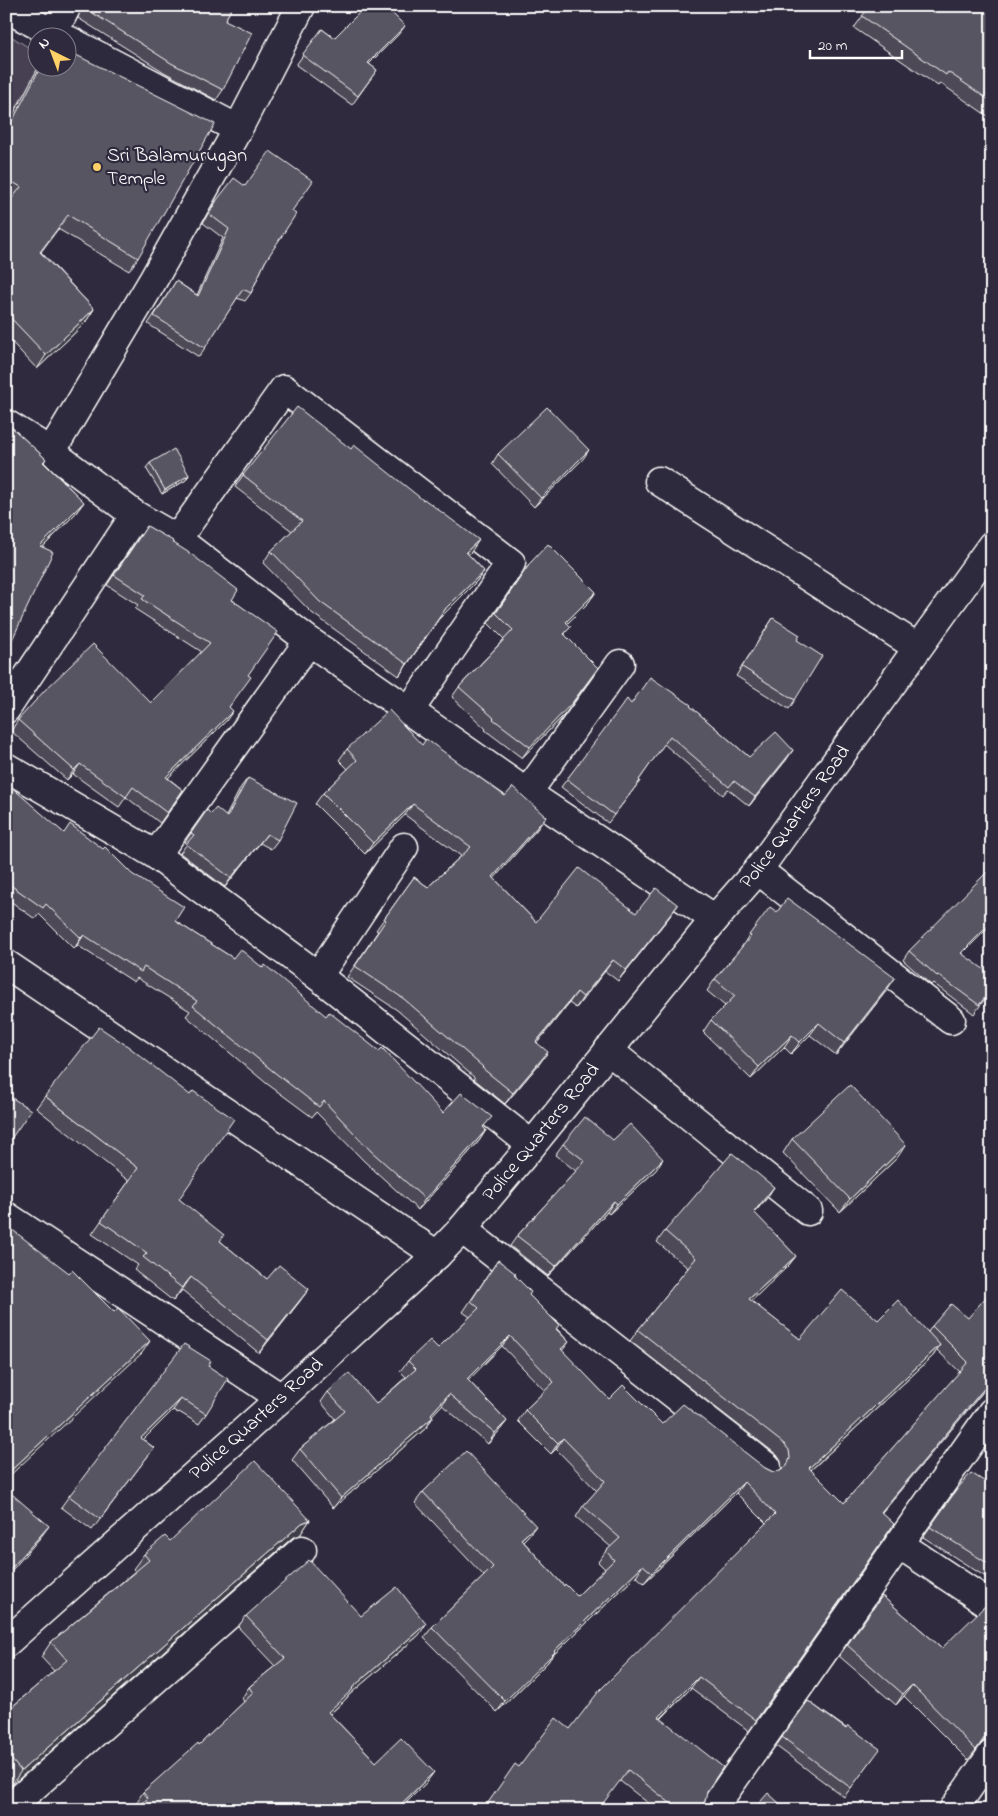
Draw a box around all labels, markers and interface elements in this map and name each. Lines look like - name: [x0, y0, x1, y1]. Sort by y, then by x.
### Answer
- north arrow: [28, 28, 78, 78]
- scale bar: [810, 28, 903, 60]
- text: N: [34, 32, 55, 54]
- text: 20 m: [818, 35, 848, 57]
- place label: Sri Balamurugan Temple: [107, 142, 247, 194]
- marker: Sri Balamurugan Temple: [91, 161, 103, 173]
- street label: Police Quarters Road: [733, 739, 858, 896]
- street label: Police Quarters Road: [476, 1057, 607, 1208]
- street label: Police Quarters Road: [183, 1351, 330, 1488]

